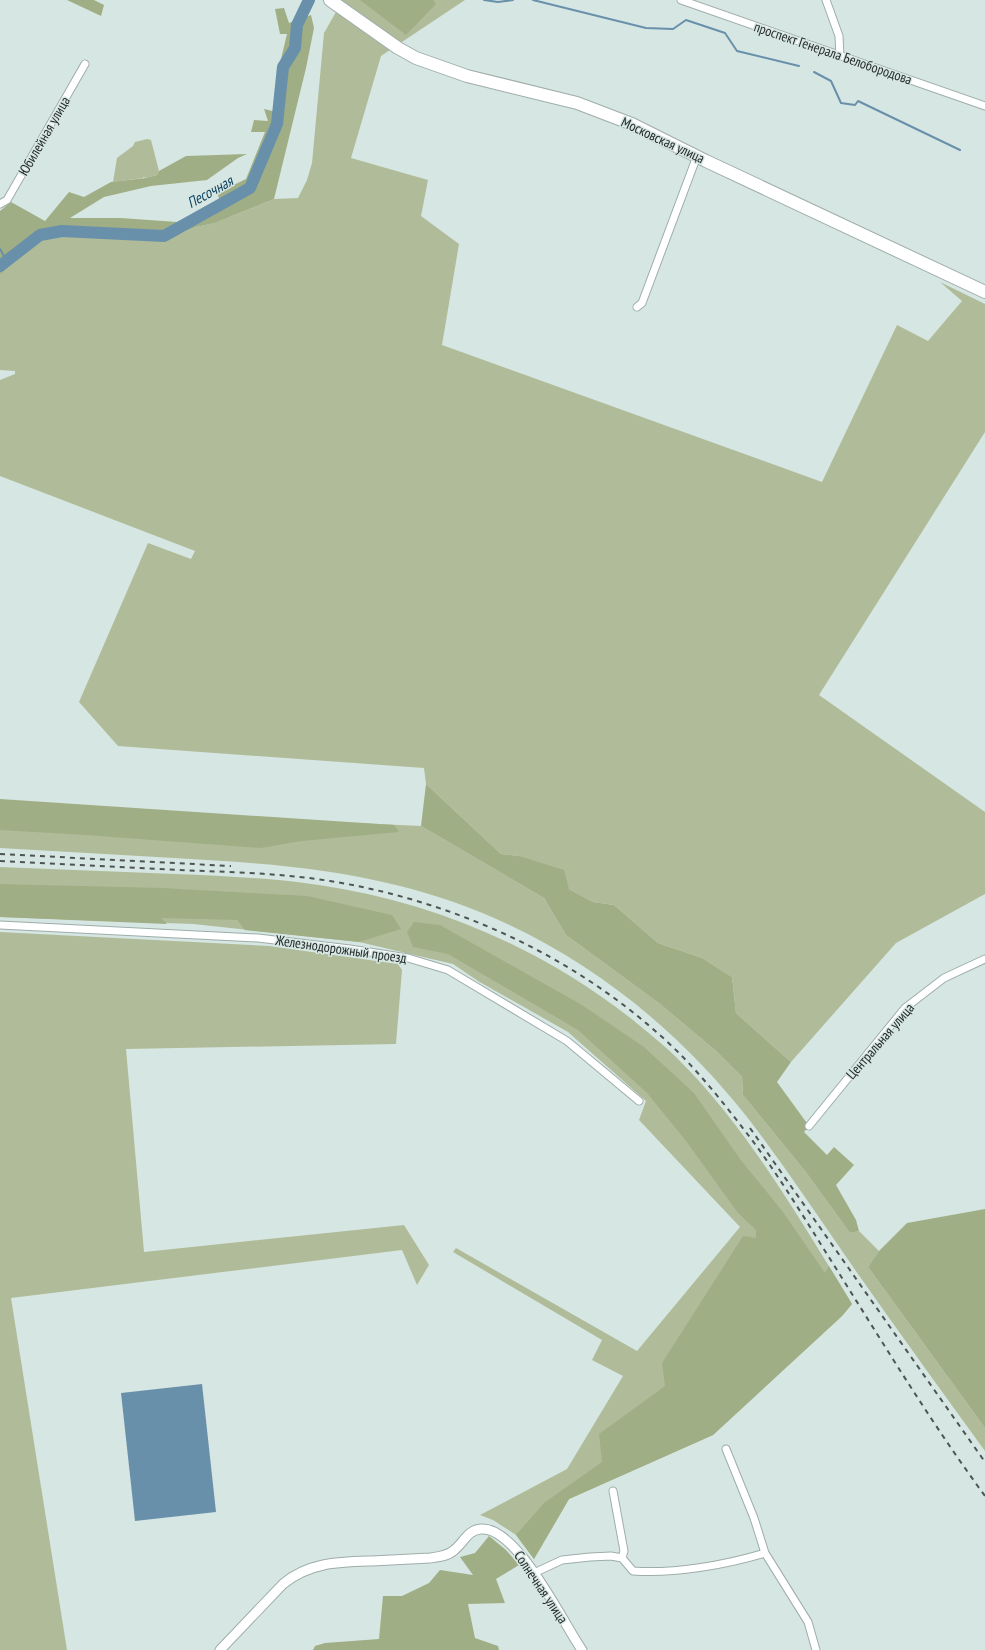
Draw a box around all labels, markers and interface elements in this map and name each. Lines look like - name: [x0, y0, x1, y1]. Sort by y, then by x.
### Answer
- street label: проспект Генерала Белобородова: [752, 17, 914, 89]
- street label: Юбилейная улица: [14, 93, 74, 179]
- street label: Московская улица: [618, 113, 708, 167]
- water label: Песочная: [183, 171, 237, 212]
- street label: Железнодорожный проезд: [273, 931, 408, 967]
- street label: Центральная улица: [842, 999, 918, 1083]
- street label: Солнечная улица: [510, 1547, 572, 1627]

